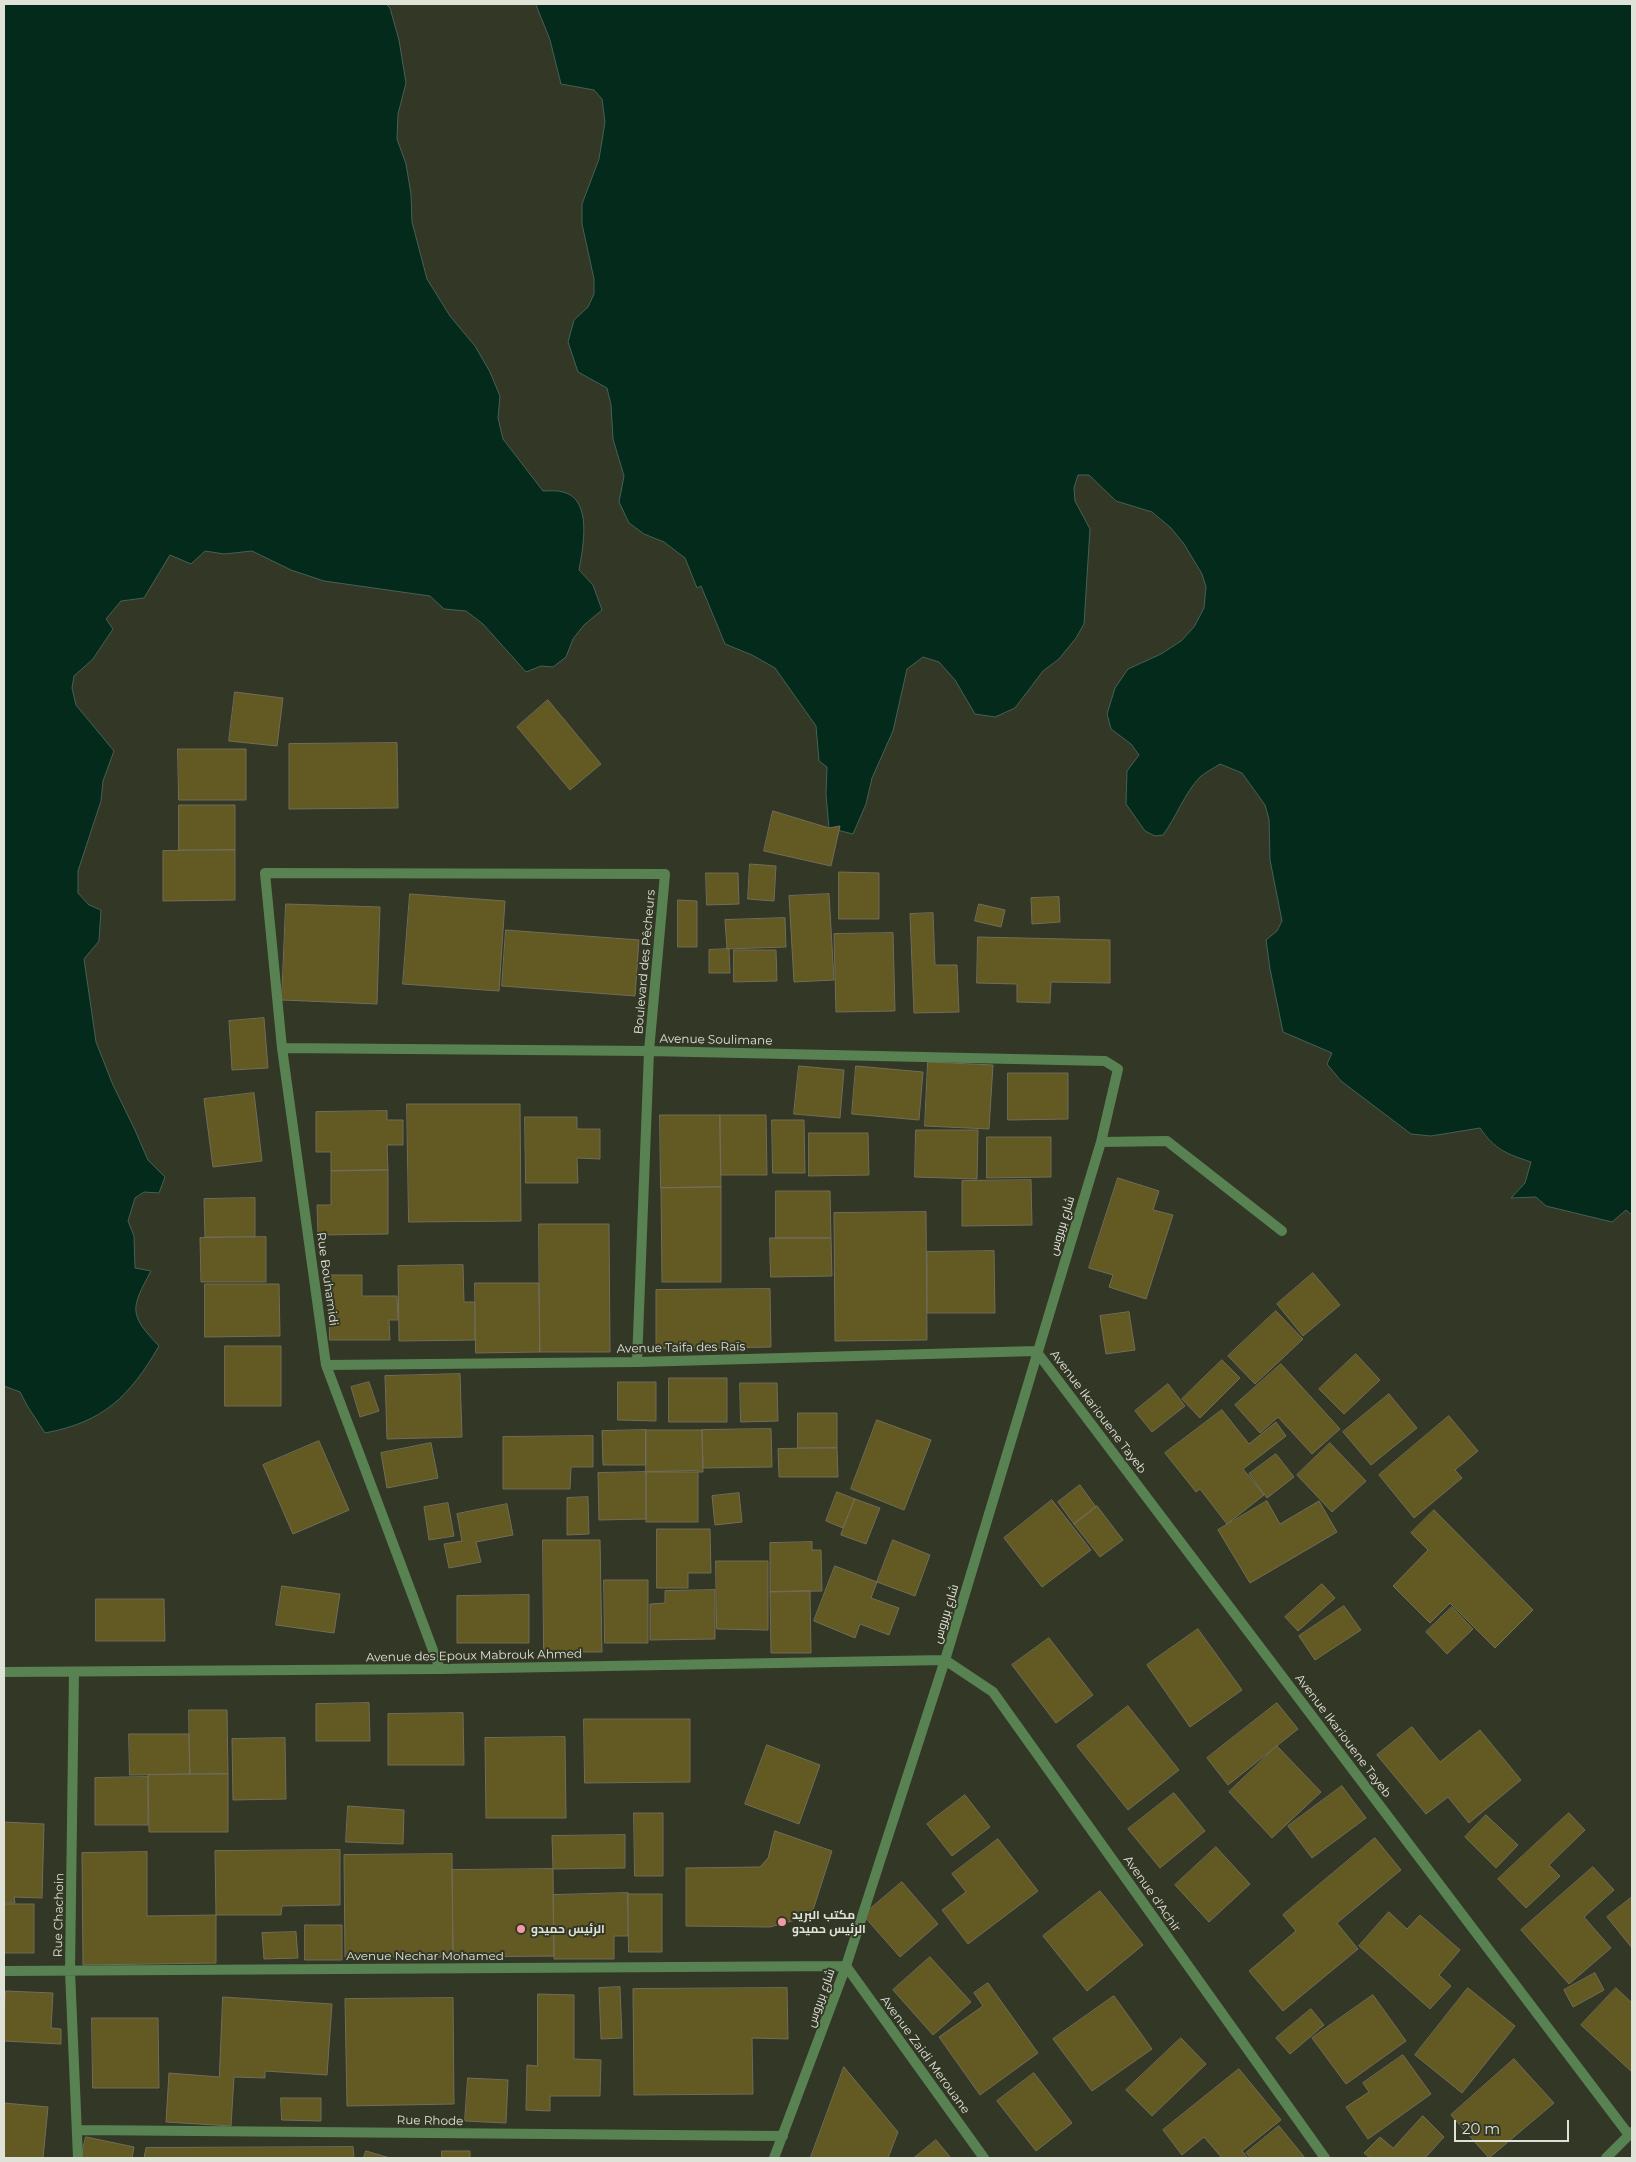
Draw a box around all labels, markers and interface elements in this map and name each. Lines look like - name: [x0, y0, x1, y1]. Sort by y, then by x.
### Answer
- street label: Boulevard des Pêcheurs: [632, 889, 658, 1035]
- street label: Avenue Soulimane: [659, 1032, 773, 1048]
- street label: شارع بربروس: [1046, 1195, 1078, 1257]
- street label: Rue Bouhamidi: [313, 1231, 341, 1327]
- street label: Avenue Taifa des Raïs: [617, 1340, 745, 1356]
- street label: Avenue Ikariouene Tayeb: [1047, 1348, 1149, 1476]
- street label: شارع بربروس: [930, 1583, 962, 1645]
- street label: Avenue des Epoux Mabrouk Ahmed: [366, 1647, 582, 1665]
- street label: Avenue Ikariouene Tayeb: [1292, 1672, 1394, 1800]
- street label: Avenue d'Achir: [1120, 1853, 1184, 1935]
- street label: Rue Chachoin: [51, 1873, 67, 1957]
- place label: مكتب البريد الرئيس حميدو: [792, 1908, 866, 1936]
- marker: مكتب البريد الرئيس حميدو: [776, 1916, 788, 1928]
- place label: الرئيس حميدو: [531, 1922, 605, 1936]
- marker: الرئيس حميدو: [515, 1923, 527, 1935]
- street label: Avenue Nechar Mohamed: [346, 1949, 504, 1963]
- street label: شارع بربروس: [804, 1967, 838, 2029]
- street label: Avenue Zaidi Merouane: [877, 1993, 973, 2117]
- scale bar: [1456, 2110, 1571, 2142]
- street label: Rue Rhode: [396, 2113, 464, 2129]
- text: 20 m: [1462, 2119, 1500, 2138]

